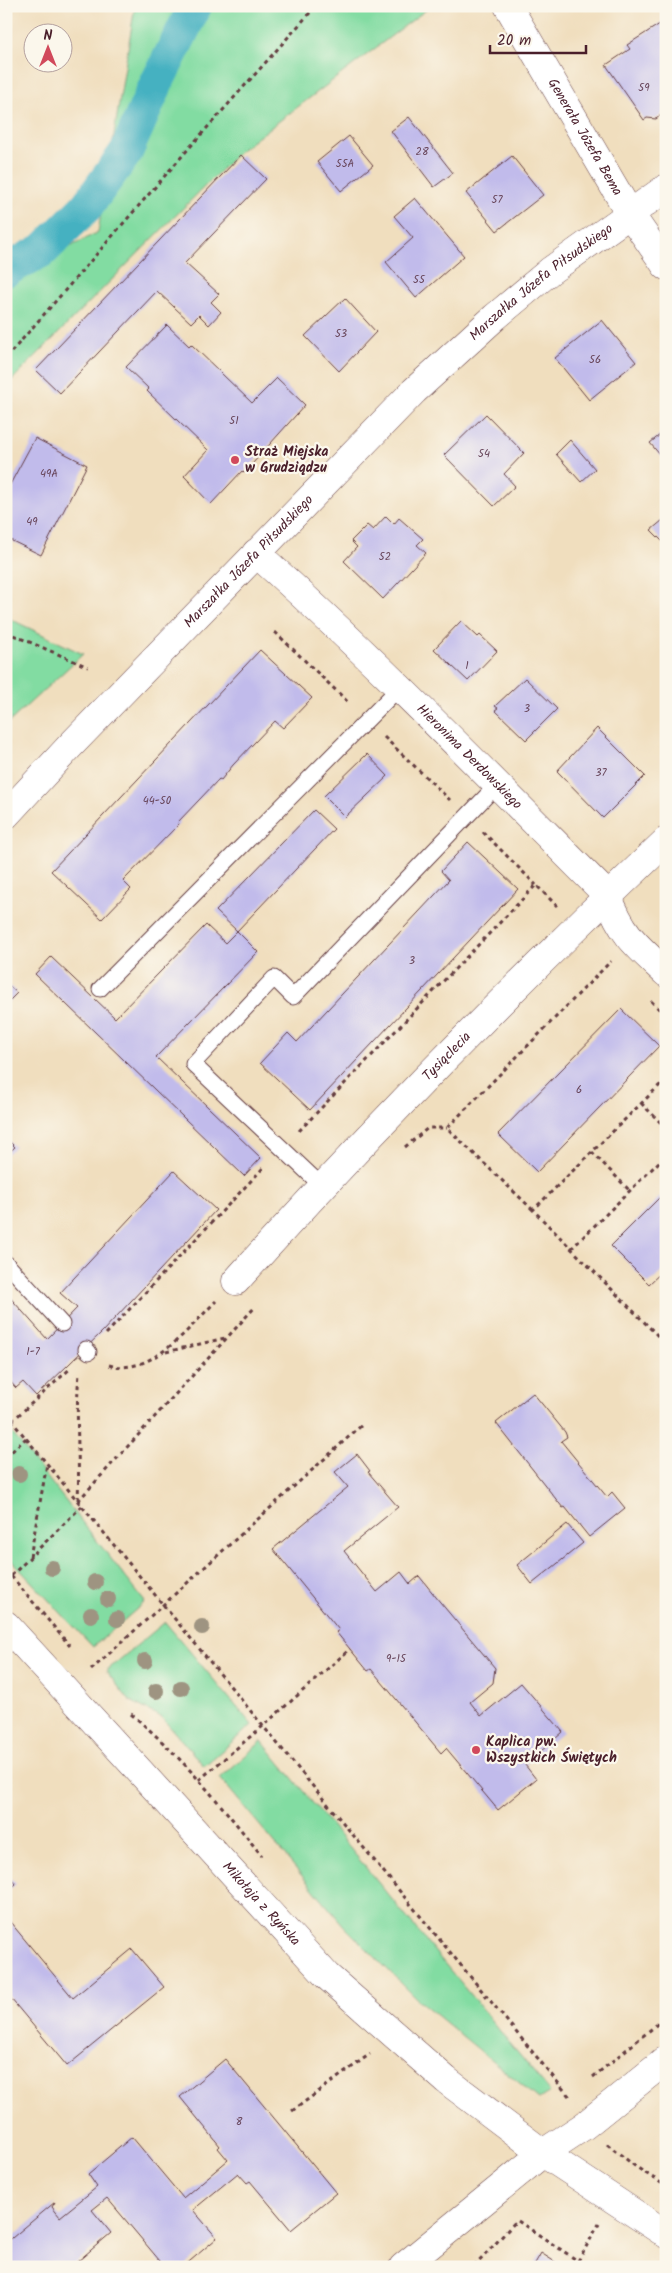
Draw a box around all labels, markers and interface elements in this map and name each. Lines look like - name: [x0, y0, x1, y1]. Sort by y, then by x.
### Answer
- north arrow: [22, 22, 72, 72]
- scale bar: [490, 22, 586, 54]
- text: N: [44, 25, 53, 47]
- text: 20 m: [497, 29, 531, 53]
- street label: Generała Józefa Bema: [542, 74, 628, 200]
- house number: 59: [638, 79, 650, 97]
- house number: 28: [415, 143, 429, 161]
- house number: 55A: [336, 155, 355, 173]
- house number: 57: [492, 191, 503, 209]
- street label: Marszałka Józefa Piłsudskiego: [464, 218, 618, 346]
- house number: 55: [413, 271, 426, 289]
- house number: 53: [335, 325, 347, 343]
- house number: 56: [589, 351, 601, 369]
- house number: 51: [229, 412, 239, 430]
- place label: Straż Miejska w Grudziądzu: [245, 441, 328, 479]
- house number: 54: [478, 445, 490, 463]
- marker: Straż Miejska w Grudziądzu: [229, 454, 241, 466]
- house number: 49A: [40, 465, 58, 483]
- street label: Marszałka Józefa Piłsudskiego: [179, 490, 319, 633]
- house number: 49: [26, 513, 38, 531]
- house number: 52: [379, 548, 391, 566]
- house number: 1: [465, 657, 469, 675]
- street label: Hieronima Derdowskiego: [411, 699, 527, 815]
- house number: 3: [524, 700, 530, 718]
- house number: 37: [595, 764, 608, 782]
- house number: 44-50: [143, 792, 172, 810]
- house number: 3: [409, 952, 415, 970]
- street label: Tysiąclecia: [417, 1027, 476, 1086]
- house number: 6: [576, 1081, 582, 1099]
- house number: 1-7: [26, 1343, 41, 1361]
- house number: 9-15: [386, 1650, 407, 1668]
- place label: Kaplica pw. Wszystkich Świętych: [486, 1731, 617, 1769]
- marker: Kaplica pw. Wszystkich Świętych: [470, 1744, 482, 1756]
- street label: Mikołaja z Ryńska: [217, 1857, 306, 1951]
- house number: 8: [236, 2113, 243, 2131]

